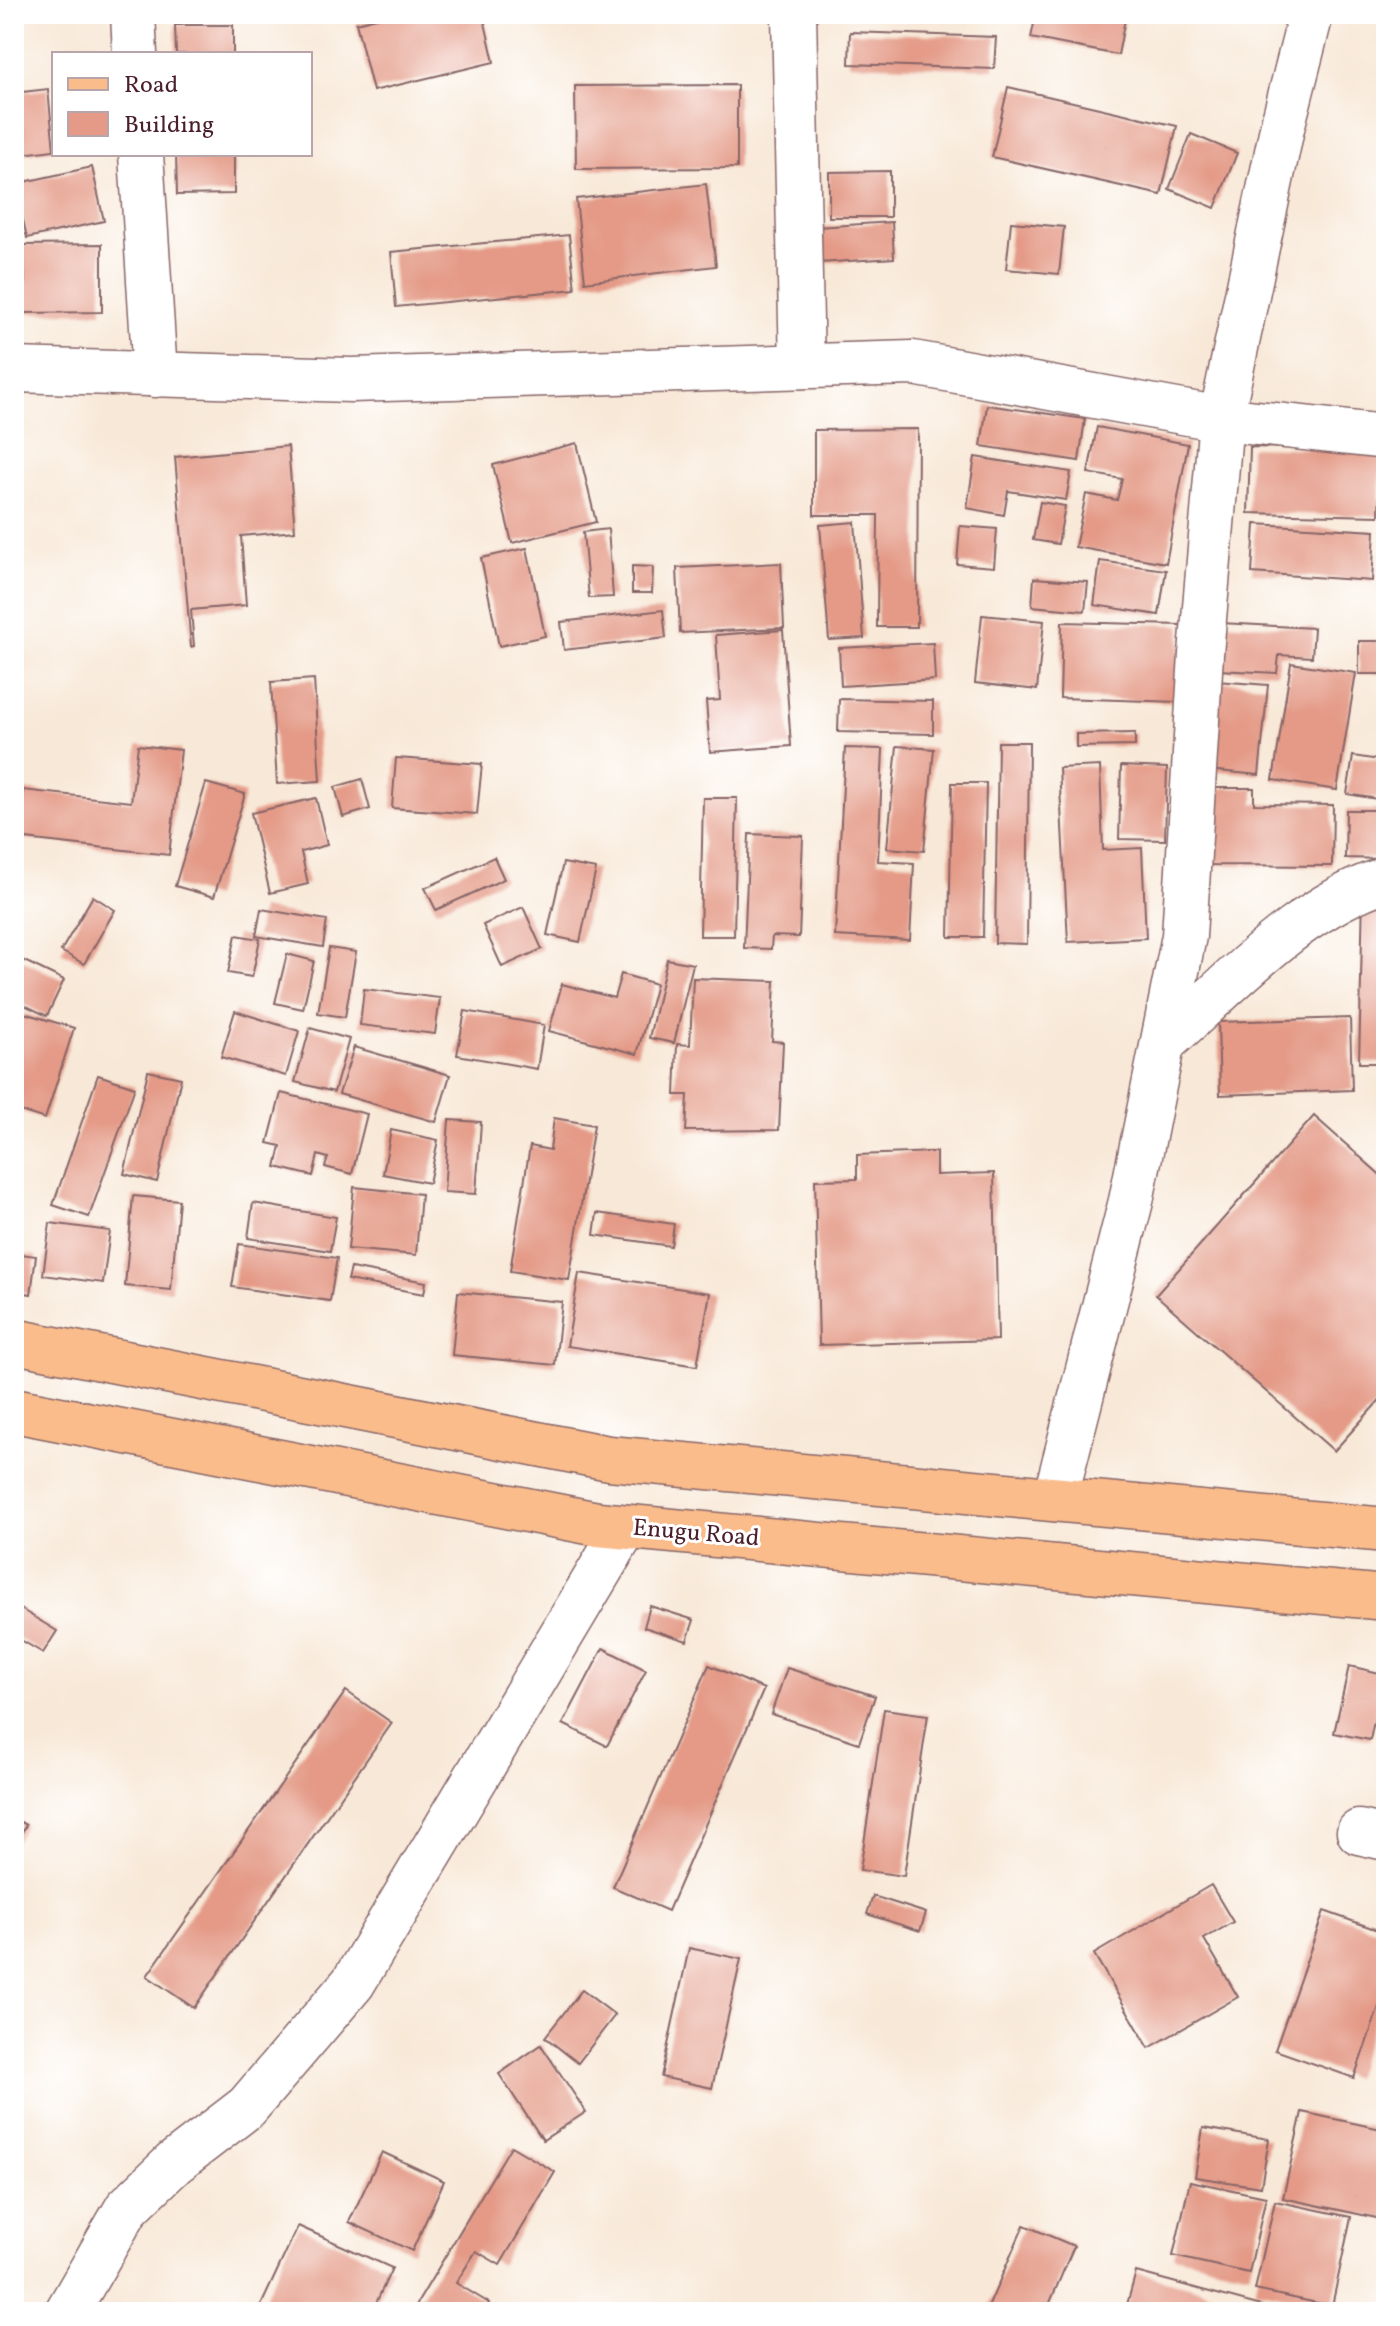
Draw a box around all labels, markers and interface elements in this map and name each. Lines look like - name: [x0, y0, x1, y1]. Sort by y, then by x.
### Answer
- legend: [52, 52, 312, 156]
- text: Road: [124, 69, 178, 103]
- text: Building: [124, 109, 214, 143]
- street label: Enugu Road: [631, 1512, 761, 1556]

